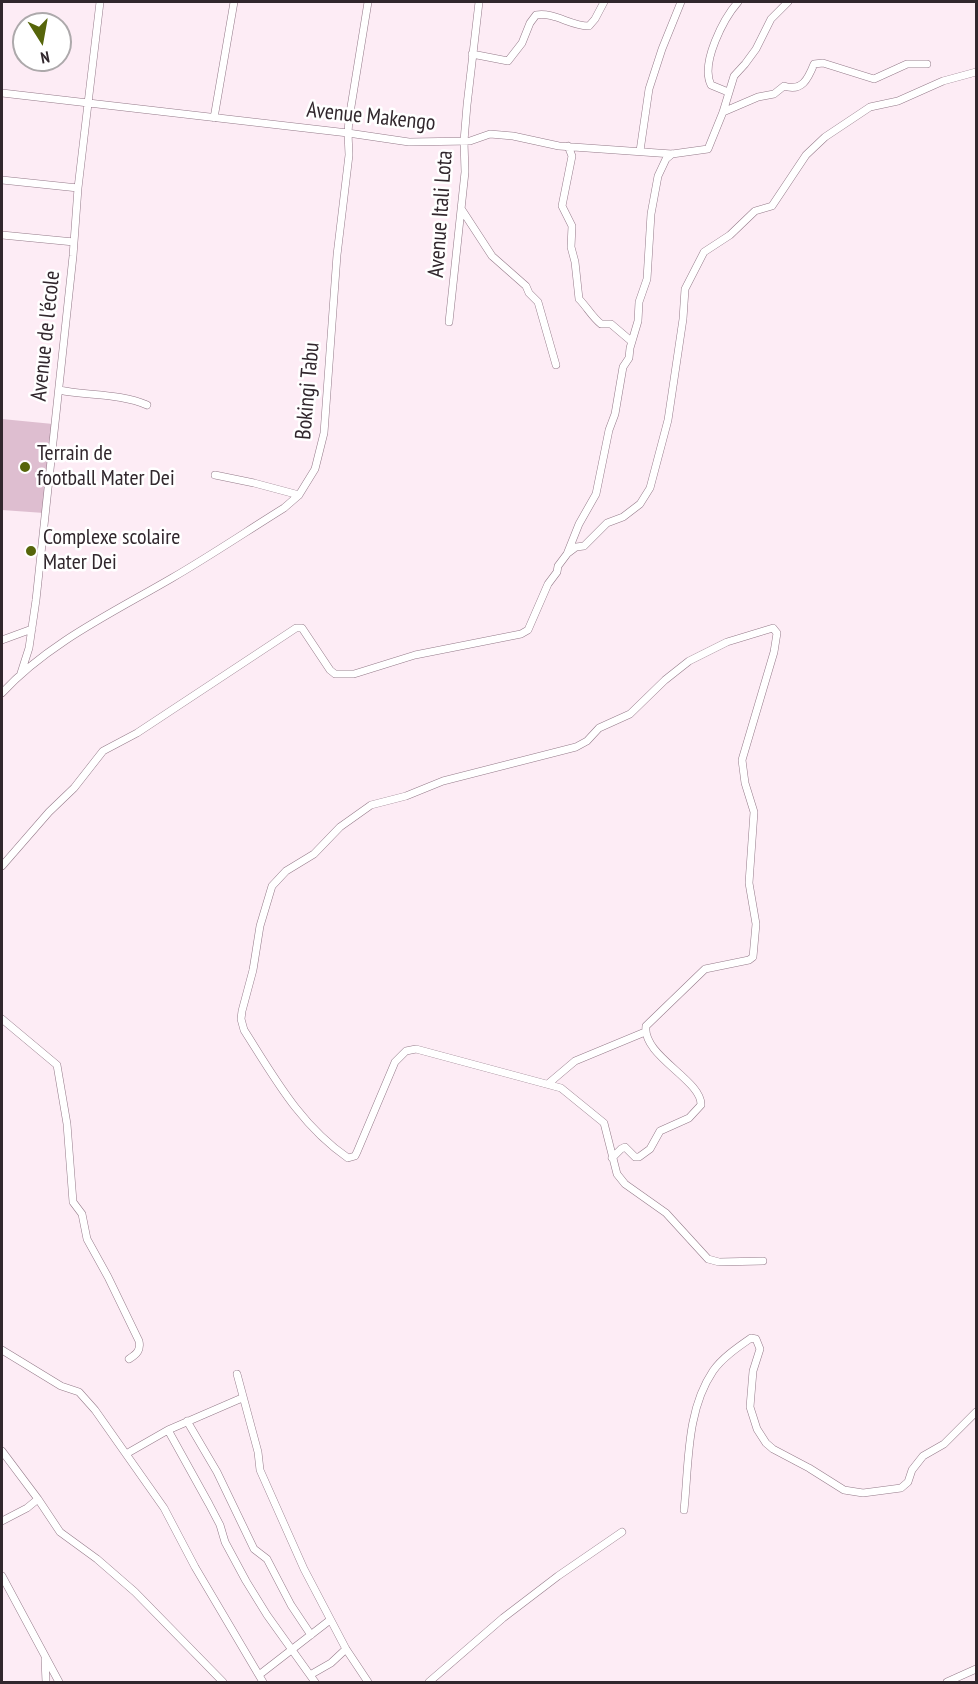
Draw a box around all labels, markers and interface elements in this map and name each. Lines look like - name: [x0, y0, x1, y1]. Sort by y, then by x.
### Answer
- north arrow: [12, 12, 72, 72]
- text: N: [39, 47, 51, 68]
- street label: Avenue Makengo: [305, 97, 437, 137]
- street label: Avenue Itali Lota: [423, 150, 459, 278]
- street label: Avenue de l'école: [26, 269, 66, 403]
- street label: Bokingi Tabu: [291, 341, 325, 441]
- place label: Terrain de football Mater Dei: [37, 441, 175, 493]
- marker: Terrain de football Mater Dei: [18, 460, 32, 474]
- place label: Complexe scolaire Mater Dei: [43, 525, 180, 576]
- marker: Complexe scolaire Mater Dei: [24, 544, 38, 558]

